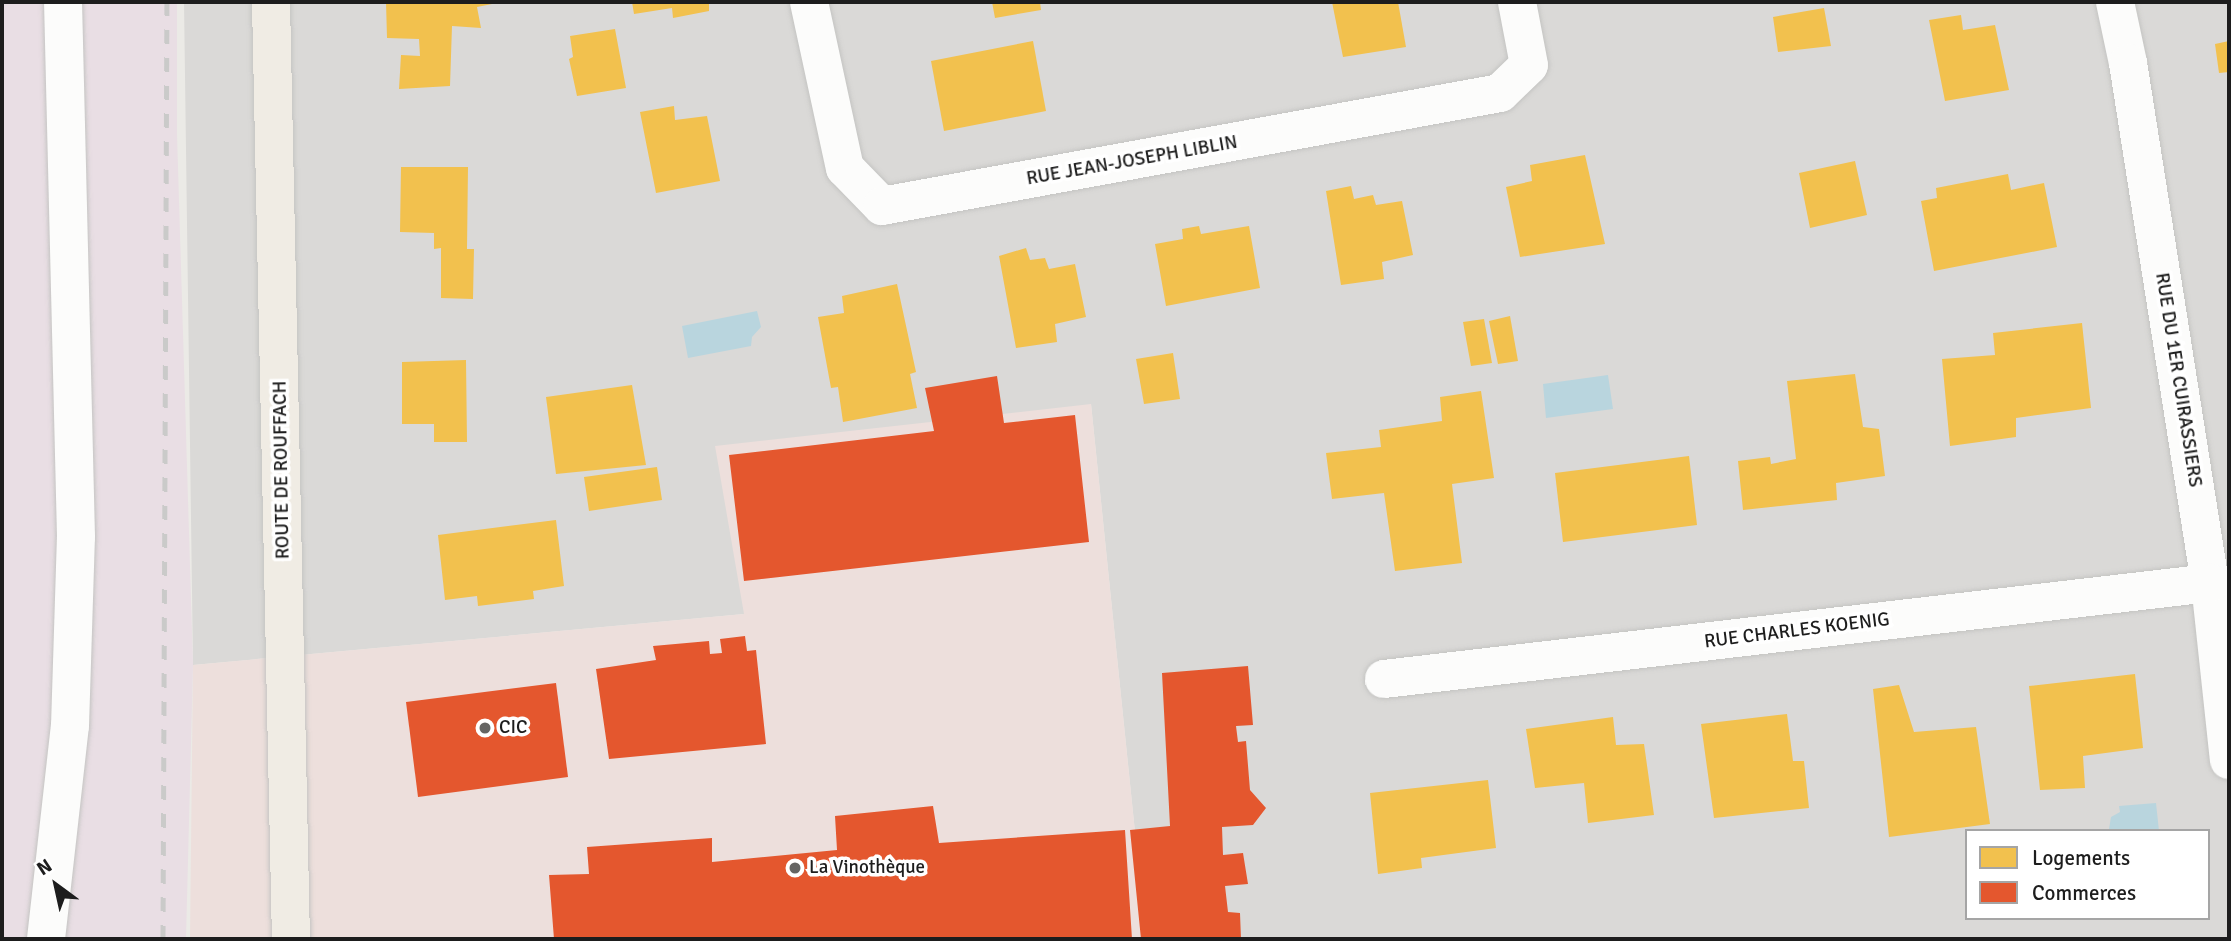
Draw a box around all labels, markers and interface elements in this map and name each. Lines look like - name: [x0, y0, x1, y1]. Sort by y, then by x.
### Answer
- street label: RUE JEAN-JOSEPH LIBLIN: [1025, 131, 1239, 191]
- street label: RUE DU 1ER CUIRASSIERS: [2150, 271, 2206, 489]
- street label: ROUTE DE ROUFFACH: [269, 381, 295, 559]
- street label: RUE CHARLES KOENIG: [1703, 608, 1891, 654]
- place label: CIC: [499, 717, 528, 739]
- marker: CIC: [477, 720, 493, 736]
- legend: [1965, 829, 2210, 920]
- text: Logements: [2032, 845, 2130, 871]
- north arrow: [21, 850, 91, 920]
- text: N: [32, 854, 57, 881]
- place label: La Vinothèque: [809, 857, 925, 879]
- marker: La Vinothèque: [787, 860, 803, 876]
- text: Commerces: [2032, 880, 2136, 906]

